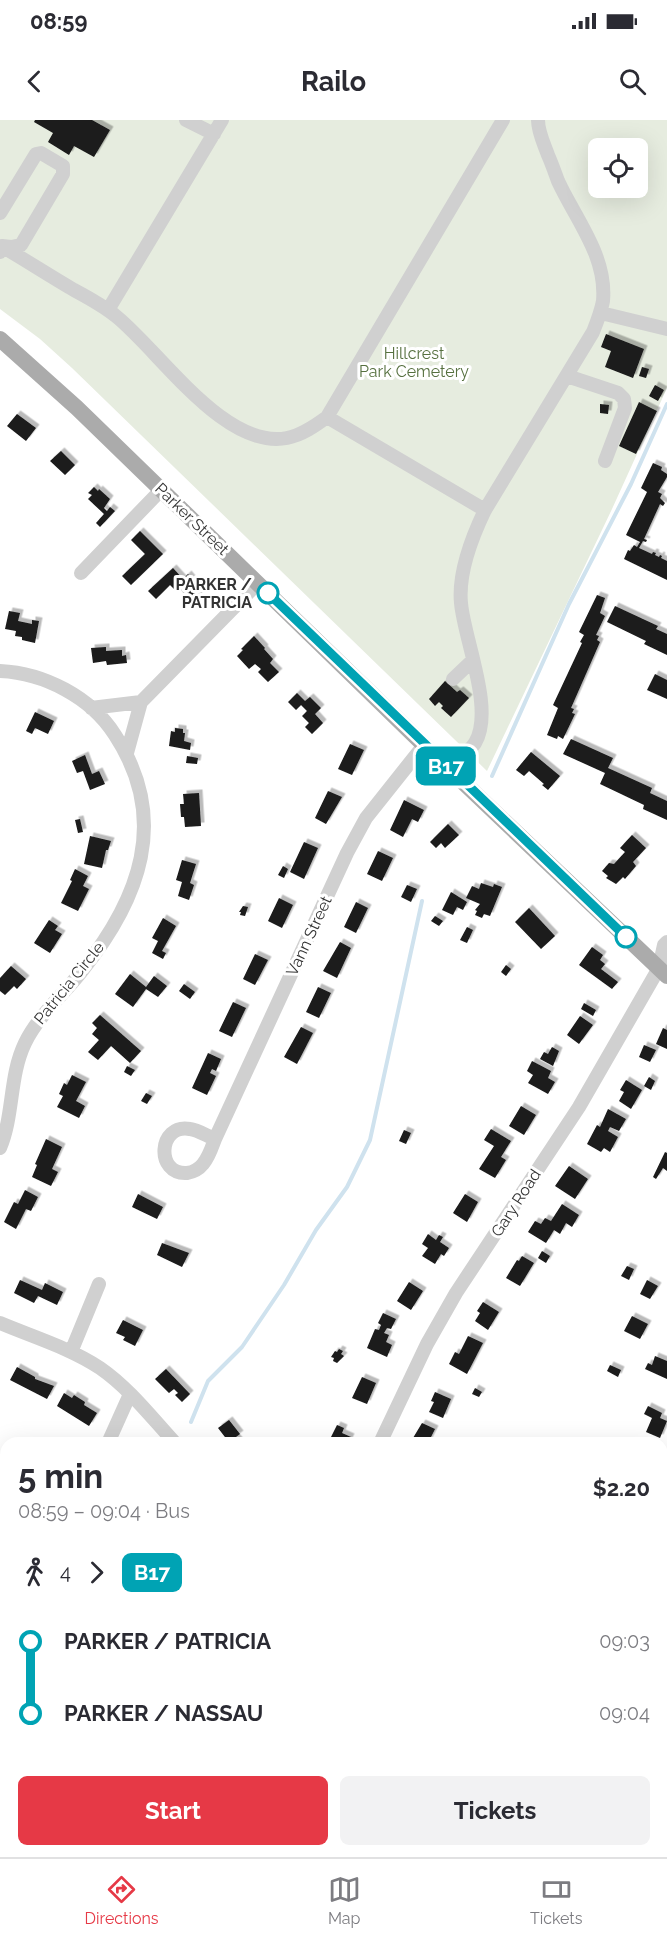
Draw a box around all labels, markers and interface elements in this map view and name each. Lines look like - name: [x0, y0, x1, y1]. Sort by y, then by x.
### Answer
- text: 08:59: [30, 8, 87, 34]
- icon: back: [18, 65, 51, 98]
- icon: search: [616, 65, 649, 98]
- text: Railo: [301, 66, 366, 97]
- map controls: [588, 138, 648, 198]
- button: locate: [588, 138, 648, 198]
- park label: Hillcrest Park Cemetery: [359, 344, 469, 381]
- street label: Parker Street: [151, 479, 233, 559]
- place label: PARKER / PATRICIA: [175, 575, 252, 612]
- marker: PARKER / PATRICIA: [257, 582, 279, 604]
- line badge: B17: [412, 746, 480, 786]
- text: B17: [428, 754, 464, 779]
- street label: Vann Street: [282, 893, 336, 979]
- unlabelled marker: [615, 926, 637, 948]
- street label: Patricia Circle: [30, 938, 108, 1028]
- street label: Gary Road: [487, 1166, 545, 1240]
- text: 5 min: [18, 1457, 103, 1496]
- text: $2.20: [593, 1475, 650, 1501]
- text: 08:59 – 09:04 · Bus: [18, 1499, 190, 1523]
- icon: walk: [18, 1556, 51, 1589]
- icon: forward: [80, 1556, 113, 1589]
- text: 4: [60, 1560, 71, 1584]
- text: B17: [134, 1560, 170, 1585]
- text: PARKER / PATRICIA: [64, 1628, 271, 1654]
- text: 09:03: [599, 1629, 650, 1653]
- text: PARKER / NASSAU: [64, 1700, 263, 1726]
- text: 09:04: [599, 1701, 650, 1725]
- button: Start: [18, 1776, 328, 1845]
- button: Tickets: [340, 1776, 650, 1845]
- tab: Directions: [85, 1873, 158, 1928]
- tab: Map: [328, 1873, 361, 1928]
- tab: Tickets: [530, 1873, 582, 1928]

